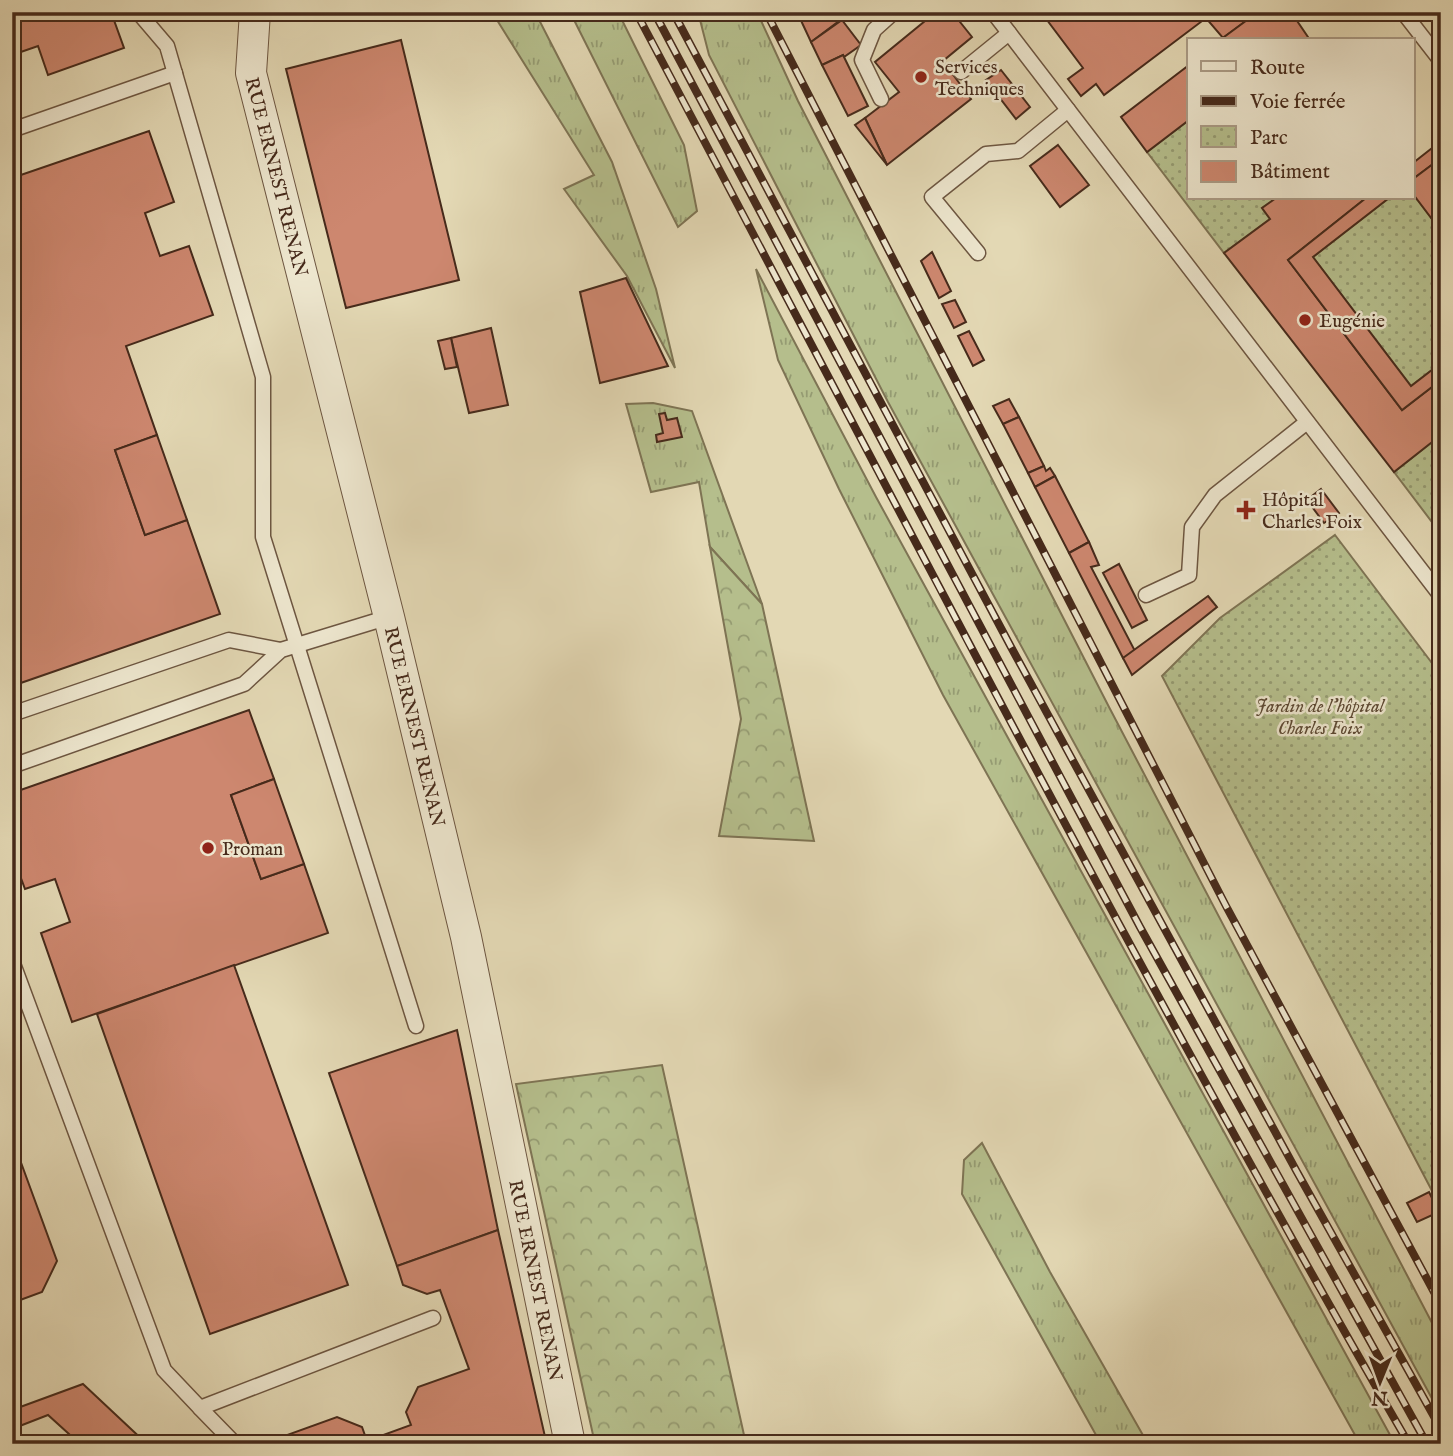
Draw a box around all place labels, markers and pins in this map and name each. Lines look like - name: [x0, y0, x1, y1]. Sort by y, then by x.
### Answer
- place label: Services Techniques: [935, 56, 1024, 102]
- marker: Services Techniques: [913, 69, 929, 85]
- place label: Eugénie: [1319, 310, 1385, 334]
- marker: Eugénie: [1297, 312, 1313, 328]
- place label: Hôpital Charles Foix: [1262, 489, 1362, 535]
- marker: Hôpital Charles Foix: [1236, 500, 1256, 520]
- place label: Proman: [222, 838, 283, 862]
- marker: Proman: [200, 840, 216, 856]

